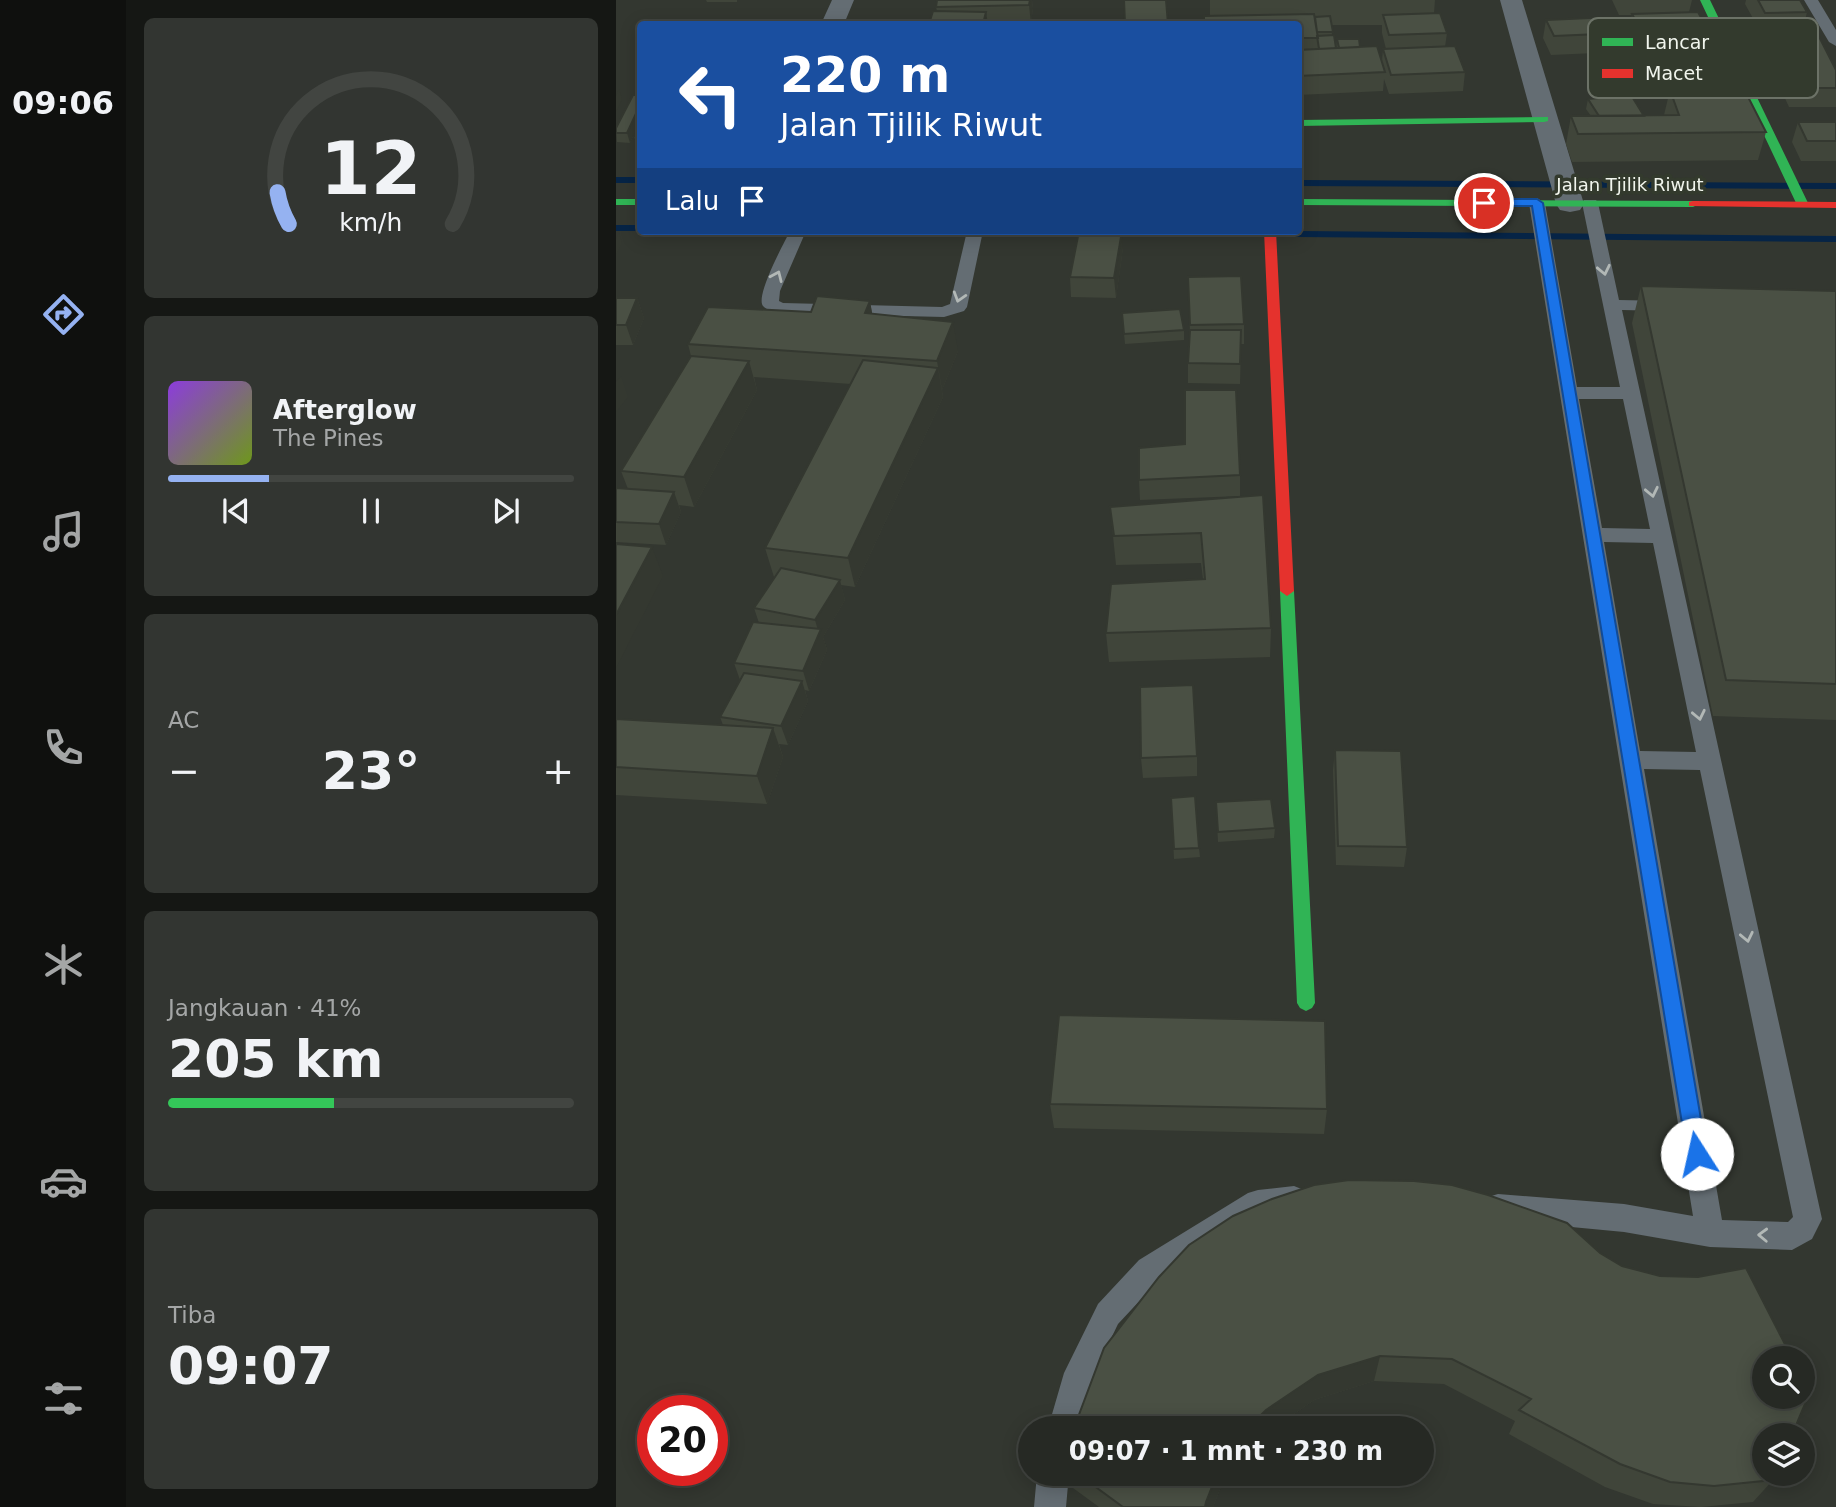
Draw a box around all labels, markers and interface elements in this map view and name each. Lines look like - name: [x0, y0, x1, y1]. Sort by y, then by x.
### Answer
- legend: [1588, 18, 1818, 98]
- text: Lancar: [1645, 31, 1709, 53]
- text: 220 m: [780, 47, 950, 104]
- icon: left: [665, 49, 756, 140]
- text: Macet: [1645, 62, 1703, 84]
- text: 09:06: [12, 84, 114, 122]
- text: Jalan Tjilik Riwut: [780, 106, 1042, 144]
- text: 12: [320, 126, 422, 211]
- pin: [1454, 173, 1514, 233]
- street label: Jalan Tjilik Riwut: [1555, 174, 1704, 195]
- icon: arrive: [733, 182, 771, 220]
- icon: arrive: [1465, 184, 1503, 222]
- text: Lalu: [665, 186, 719, 216]
- text: km/h: [339, 208, 403, 237]
- one-way arrow: [1595, 264, 1610, 276]
- one-way arrow: [769, 271, 783, 284]
- icon: directions: [39, 290, 88, 339]
- one-way arrow: [953, 290, 968, 303]
- text: Afterglow: [273, 395, 417, 425]
- text: The Pines: [273, 425, 384, 451]
- one-way arrow: [1643, 486, 1658, 498]
- icon: previous: [217, 492, 255, 530]
- icon: pause: [352, 492, 390, 530]
- icon: next: [487, 492, 525, 530]
- icon: music: [39, 507, 88, 556]
- text: AC: [168, 707, 199, 733]
- one-way arrow: [1691, 709, 1706, 721]
- icon: phone: [39, 723, 88, 772]
- text: 23°: [322, 741, 420, 801]
- text: −: [168, 749, 200, 793]
- text: +: [542, 749, 574, 793]
- one-way arrow: [1739, 931, 1754, 943]
- icon: climate: [39, 940, 88, 989]
- text: Jangkauan · 41%: [168, 995, 361, 1021]
- text: 205 km: [168, 1029, 383, 1089]
- position arrow: [1660, 1117, 1734, 1191]
- icon: car: [39, 1157, 88, 1206]
- one-way arrow: [1758, 1227, 1768, 1243]
- text: Tiba: [168, 1302, 216, 1328]
- text: 09:07: [168, 1336, 334, 1396]
- map controls: [1752, 1346, 1815, 1486]
- button: search: [1752, 1346, 1815, 1409]
- icon: filters: [39, 1374, 88, 1423]
- speed limit sign: 20: [637, 1395, 728, 1486]
- button: layers: [1752, 1423, 1815, 1486]
- text: 09:07 · 1 mnt · 230 m: [1069, 1436, 1383, 1466]

